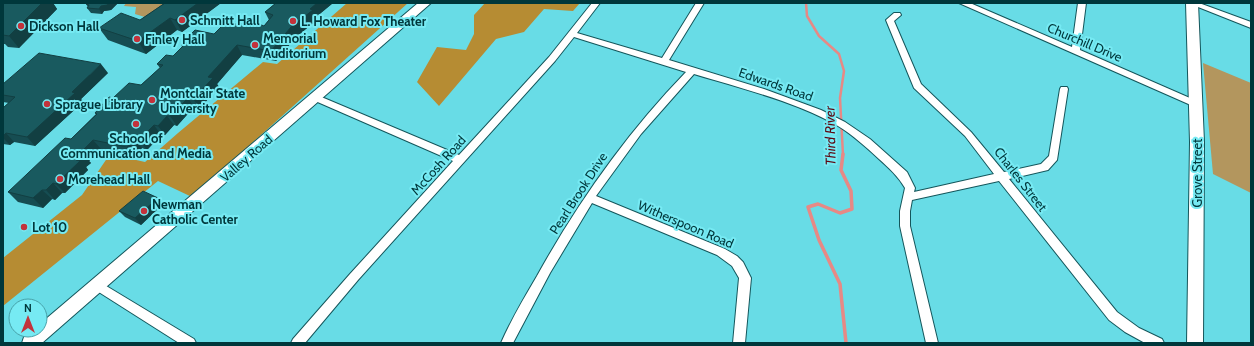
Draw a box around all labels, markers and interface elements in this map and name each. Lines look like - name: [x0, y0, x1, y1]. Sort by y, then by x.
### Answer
- place label: Schmitt Hall: [190, 12, 260, 28]
- place label: L. Howard Fox Theater: [301, 13, 427, 29]
- marker: Schmitt Hall: [177, 15, 187, 25]
- marker: L. Howard Fox Theater: [288, 16, 298, 26]
- place label: Dickson Hall: [29, 18, 100, 34]
- street label: Churchill Drive: [1045, 19, 1125, 65]
- marker: Dickson Hall: [16, 21, 26, 31]
- place label: Memorial Auditorium: [263, 30, 326, 61]
- place label: Finley Hall: [145, 31, 205, 47]
- marker: Finley Hall: [132, 34, 142, 44]
- marker: Memorial Auditorium: [250, 40, 260, 50]
- street label: Edwards Road: [737, 64, 815, 104]
- place label: Montclair State University: [160, 85, 245, 116]
- marker: Montclair State University: [147, 95, 157, 105]
- place label: Sprague Library: [55, 96, 143, 112]
- marker: Sprague Library: [42, 99, 52, 109]
- water label: Third River: [820, 106, 840, 166]
- marker: School of Communication and Media: [131, 119, 141, 129]
- place label: School of Communication and Media: [61, 130, 212, 161]
- street label: Valley Road: [217, 131, 275, 185]
- street label: McCosh Road: [407, 132, 469, 198]
- street label: Grove Street: [1189, 138, 1205, 207]
- street label: Charles Street: [991, 144, 1051, 215]
- street label: Pearl Brook Drive: [546, 149, 611, 237]
- place label: Morehead Hall: [68, 171, 151, 187]
- marker: Morehead Hall: [55, 174, 65, 184]
- place label: Newman Catholic Center: [152, 196, 238, 227]
- street label: Witherspoon Road: [636, 197, 736, 251]
- marker: Newman Catholic Center: [139, 206, 149, 216]
- place label: Lot 10: [32, 219, 67, 235]
- marker: Lot 10: [19, 222, 29, 232]
- north arrow: [8, 298, 48, 338]
- text: N: [24, 301, 32, 315]

